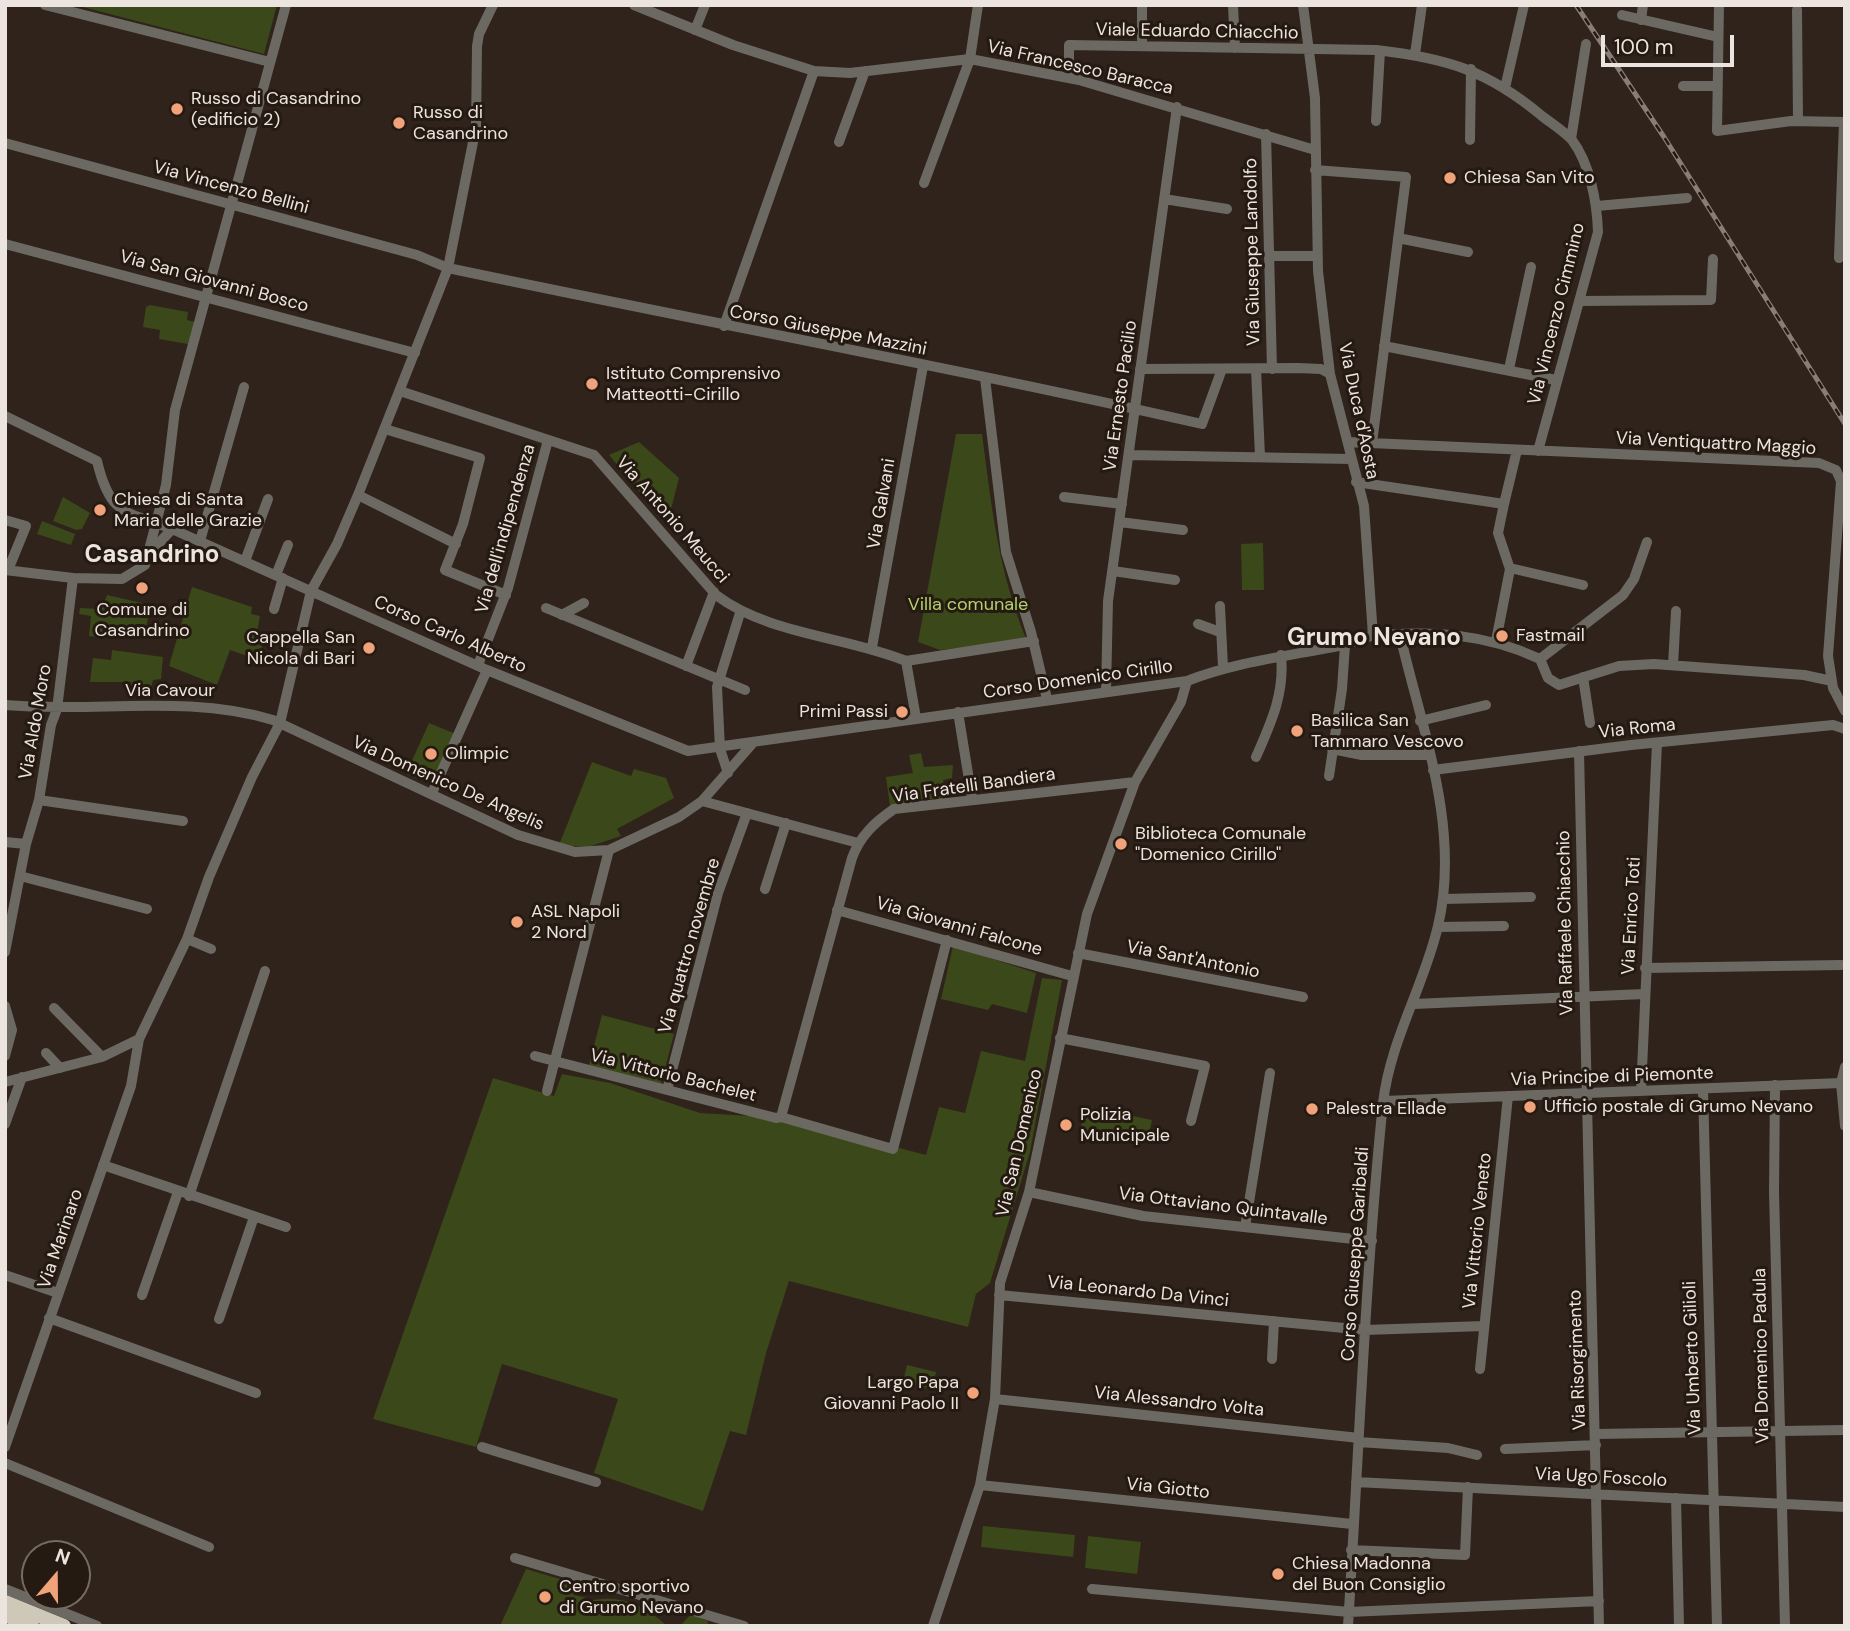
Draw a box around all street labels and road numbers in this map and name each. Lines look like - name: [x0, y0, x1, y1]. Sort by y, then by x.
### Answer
- street label: Viale Eduardo Chiacchio: [1095, 19, 1299, 45]
- street label: Via Francesco Baracca: [985, 36, 1175, 100]
- street label: Via Vincenzo Bellini: [151, 157, 311, 219]
- street label: Via Giuseppe Landolfo: [1241, 158, 1265, 346]
- street label: Via Vincenzo Cimmino: [1524, 221, 1590, 407]
- street label: Via San Giovanni Bosco: [117, 246, 311, 318]
- street label: Corso Giuseppe Mazzini: [728, 301, 928, 361]
- street label: Via Ernesto Pacilio: [1100, 319, 1142, 473]
- street label: Via Duca d'Aosta: [1333, 341, 1383, 481]
- street label: Via Ventiquattro Maggio: [1615, 428, 1817, 460]
- street label: Via dell'indipendenza: [471, 442, 541, 616]
- street label: Via Antonio Meucci: [611, 452, 733, 588]
- street label: Via Galvani: [863, 457, 901, 551]
- street label: Corso Carlo Alberto: [370, 592, 530, 678]
- street label: Corso Domenico Cirillo: [982, 656, 1174, 704]
- street label: Via Aldo Moro: [15, 663, 57, 781]
- street label: Via Cavour: [125, 680, 215, 702]
- street label: Via Roma: [1597, 714, 1677, 744]
- street label: Via Domenico De Angelis: [349, 732, 547, 836]
- street label: Via Fratelli Bandiera: [891, 764, 1057, 808]
- street label: Via Raffaele Chiacchio: [1554, 830, 1578, 1016]
- street label: Via quattro novembre: [655, 856, 725, 1036]
- street label: Via Enrico Toti: [1618, 856, 1646, 976]
- street label: Via Giovanni Falcone: [873, 893, 1045, 961]
- street label: Via Sant'Antonio: [1124, 936, 1262, 984]
- street label: Via Vittorio Bachelet: [588, 1045, 758, 1107]
- street label: Via Principe di Piemonte: [1510, 1063, 1714, 1091]
- street label: Via San Domenico: [992, 1067, 1048, 1219]
- street label: Corso Giuseppe Garibaldi: [1338, 1146, 1374, 1362]
- street label: Via Vittorio Veneto: [1459, 1152, 1497, 1310]
- street label: Via Ottaviano Quintavalle: [1117, 1183, 1329, 1231]
- street label: Via Marinaro: [34, 1186, 88, 1292]
- street label: Via Domenico Padula: [1750, 1268, 1774, 1444]
- street label: Via Leonardo Da Vinci: [1046, 1272, 1230, 1312]
- street label: Via Umberto Gilioli: [1680, 1280, 1706, 1436]
- street label: Via Risorgimento: [1565, 1289, 1591, 1431]
- street label: Via Alessandro Volta: [1093, 1382, 1265, 1422]
- street label: Via Ugo Foscolo: [1534, 1464, 1668, 1492]
- street label: Via Giotto: [1125, 1474, 1211, 1504]

